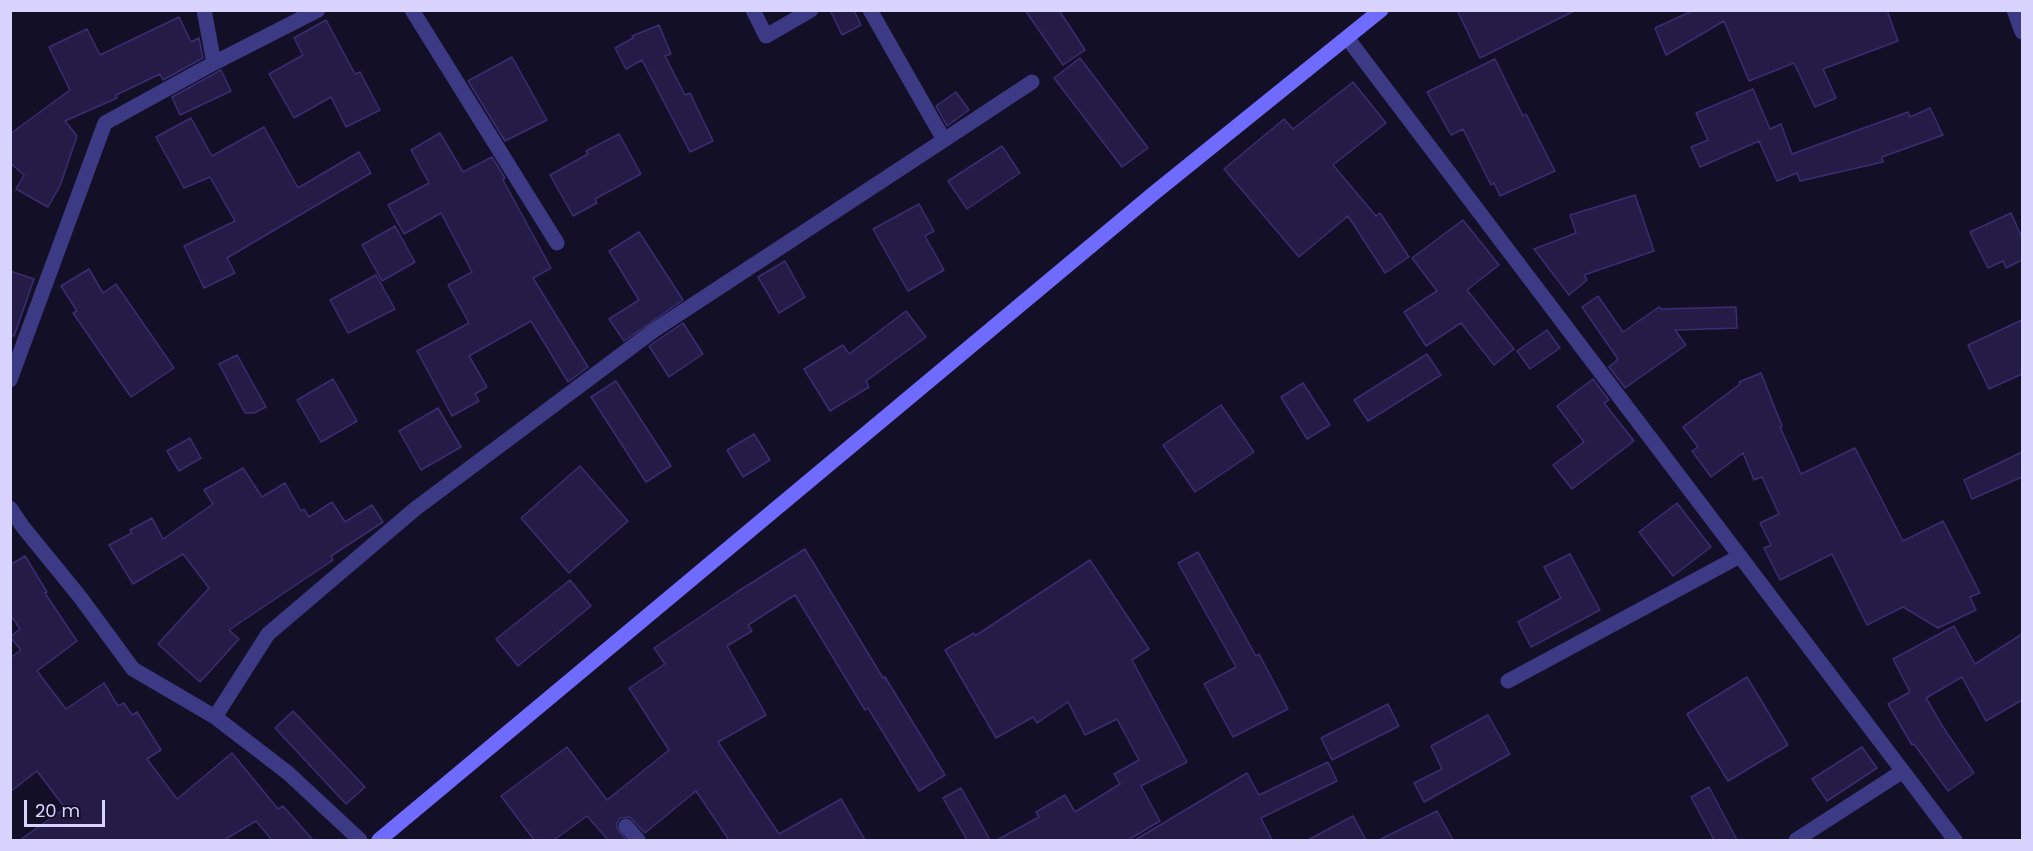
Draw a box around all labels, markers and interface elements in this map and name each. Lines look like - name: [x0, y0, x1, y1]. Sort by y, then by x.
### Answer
- scale bar: [27, 788, 108, 826]
- text: 20 m: [35, 798, 80, 823]

